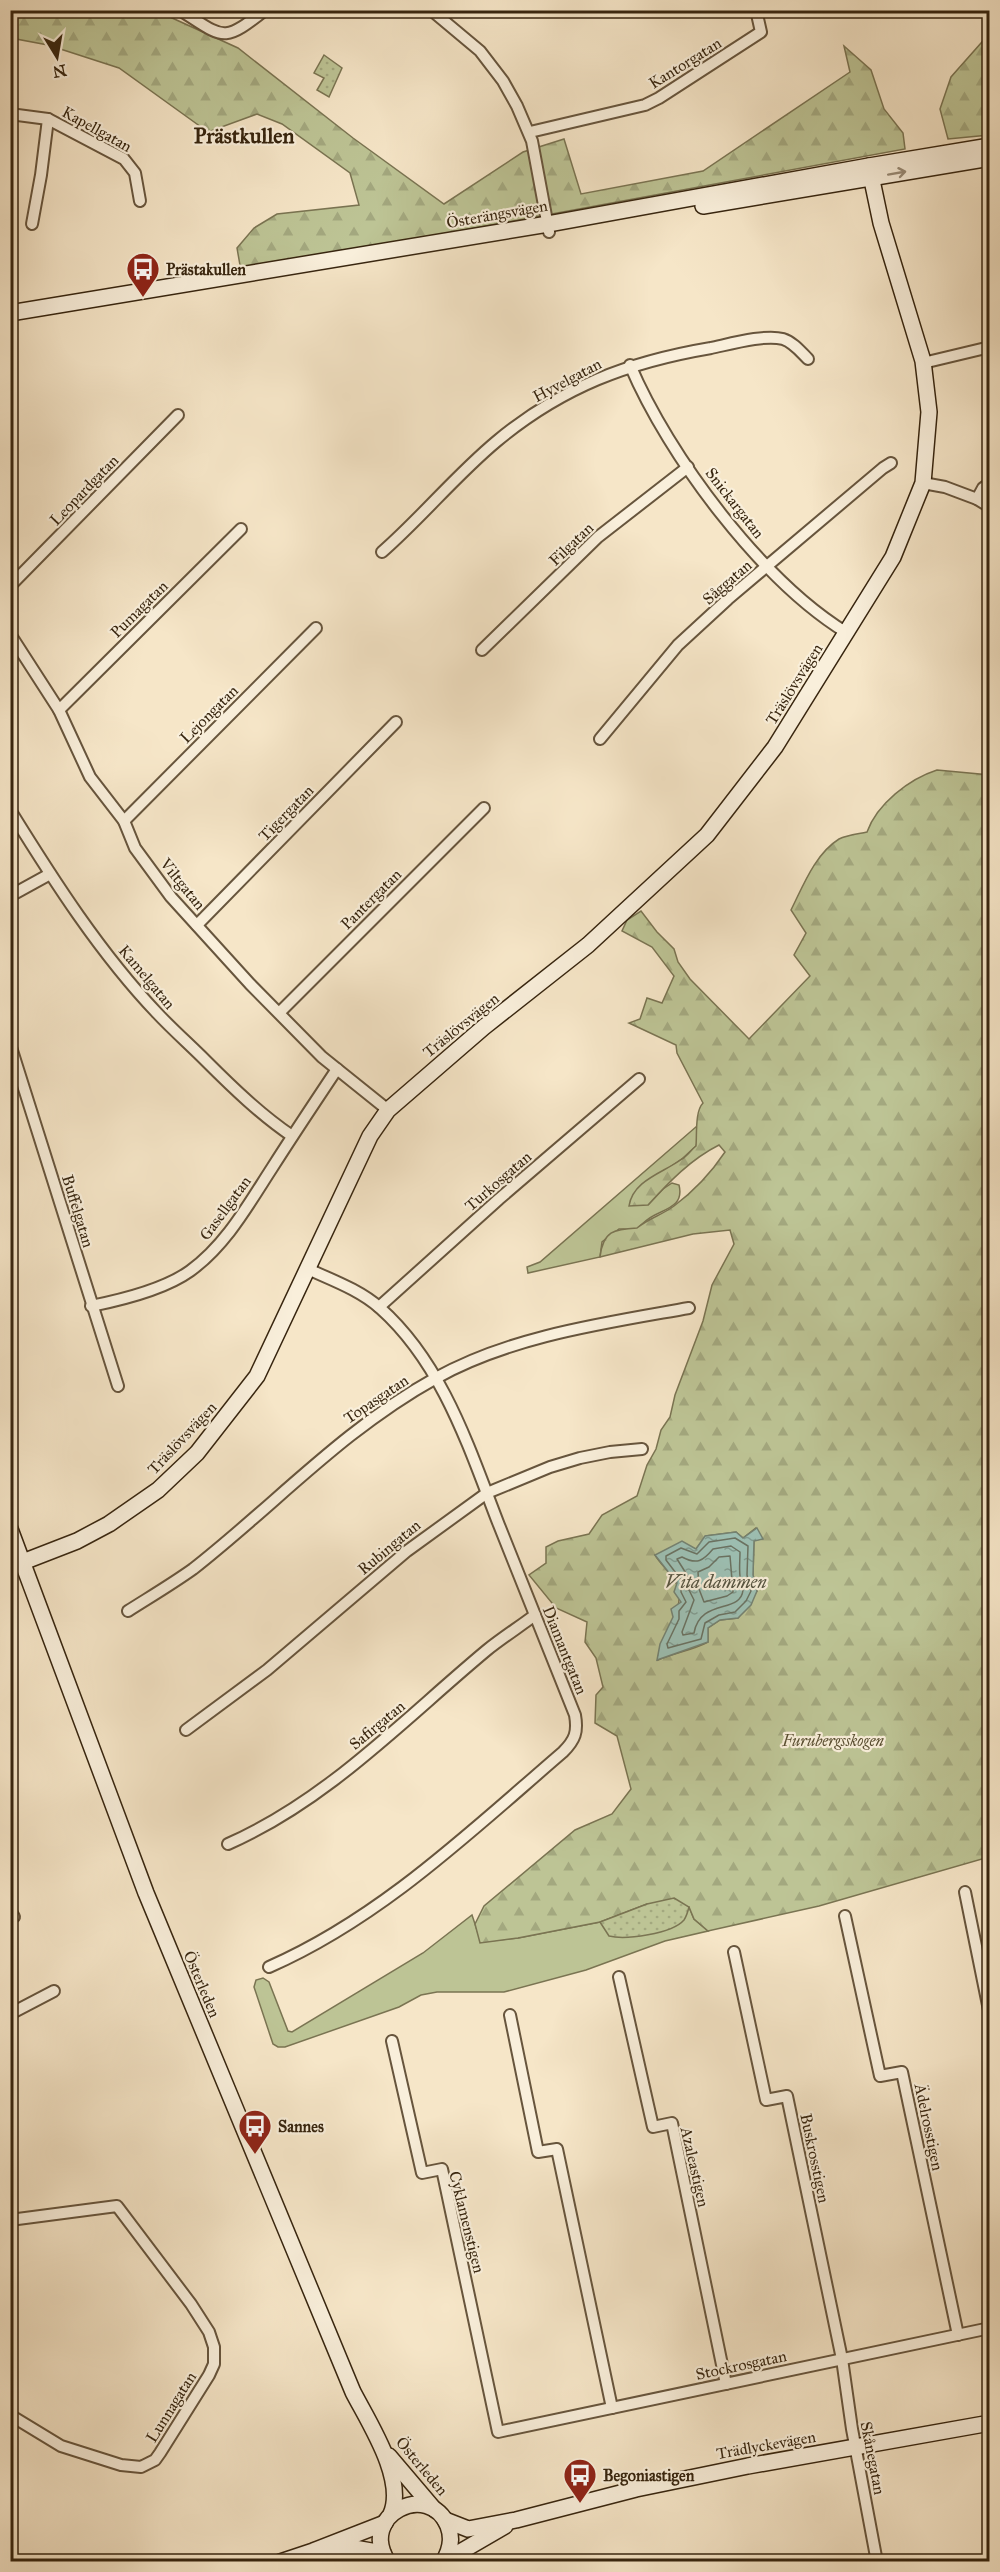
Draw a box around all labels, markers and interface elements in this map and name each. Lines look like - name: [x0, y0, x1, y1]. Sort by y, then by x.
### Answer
- north arrow: [27, 27, 87, 87]
- street label: Kantorgatan: [645, 33, 726, 94]
- text: N: [51, 61, 68, 82]
- street label: Kapellgatan: [58, 102, 135, 157]
- district label: Prästkullen: [194, 122, 294, 149]
- one-way arrow: [887, 168, 906, 179]
- street label: Österängsvägen: [445, 195, 550, 233]
- bus stop icon: Prästakullen: [125, 251, 161, 298]
- place label: Prästakullen: [166, 260, 246, 279]
- street label: Hyvelgatan: [530, 354, 605, 407]
- street label: Leopardgatan: [46, 451, 123, 530]
- street label: Snickargatan: [701, 464, 769, 543]
- street label: Filgatan: [545, 518, 598, 570]
- street label: Såggatan: [699, 555, 756, 609]
- street label: Pumagatan: [106, 576, 173, 642]
- street label: Träslövsvägen: [762, 640, 828, 729]
- street label: Lejongatan: [176, 681, 243, 748]
- street label: Tigergatan: [255, 781, 318, 846]
- street label: Viltgatan: [155, 854, 210, 914]
- street label: Pantergatan: [337, 865, 406, 934]
- street label: Kamelgatan: [114, 941, 179, 1014]
- street label: Träslövsvägen: [419, 988, 504, 1062]
- street label: Turkosgatan: [461, 1147, 536, 1216]
- street label: Buffelgatan: [57, 1172, 98, 1250]
- street label: Gasellgatan: [195, 1172, 256, 1244]
- street label: Topasgatan: [340, 1370, 413, 1428]
- street label: Träslövsvägen: [144, 1398, 221, 1479]
- street label: Rubingatan: [354, 1515, 425, 1579]
- water label: Vita dammen: [665, 1571, 767, 1593]
- street label: Diamantgatan: [538, 1603, 591, 1698]
- street label: Safirgatan: [345, 1696, 409, 1754]
- park label: Furubergsskogen: [781, 1731, 884, 1750]
- street label: Österleden: [179, 1947, 226, 2021]
- street label: Ädelrosstigen: [909, 2081, 949, 2173]
- bus stop icon: Sannes: [237, 2108, 273, 2155]
- street label: Buskrosstigen: [795, 2112, 834, 2205]
- place label: Sannes: [278, 2117, 324, 2136]
- street label: Azaleastigen: [675, 2124, 713, 2209]
- street label: Cyklamenstigen: [444, 2169, 489, 2275]
- street label: Stockrosgatan: [694, 2346, 789, 2385]
- street label: Lunnagatan: [142, 2368, 201, 2446]
- street label: Skånegatan: [856, 2420, 889, 2497]
- street label: Trädlyckevägen: [715, 2427, 818, 2464]
- street label: Österleden: [392, 2432, 453, 2499]
- bus stop icon: Begoniastigen: [562, 2457, 598, 2504]
- place label: Begoniastigen: [603, 2466, 695, 2486]

